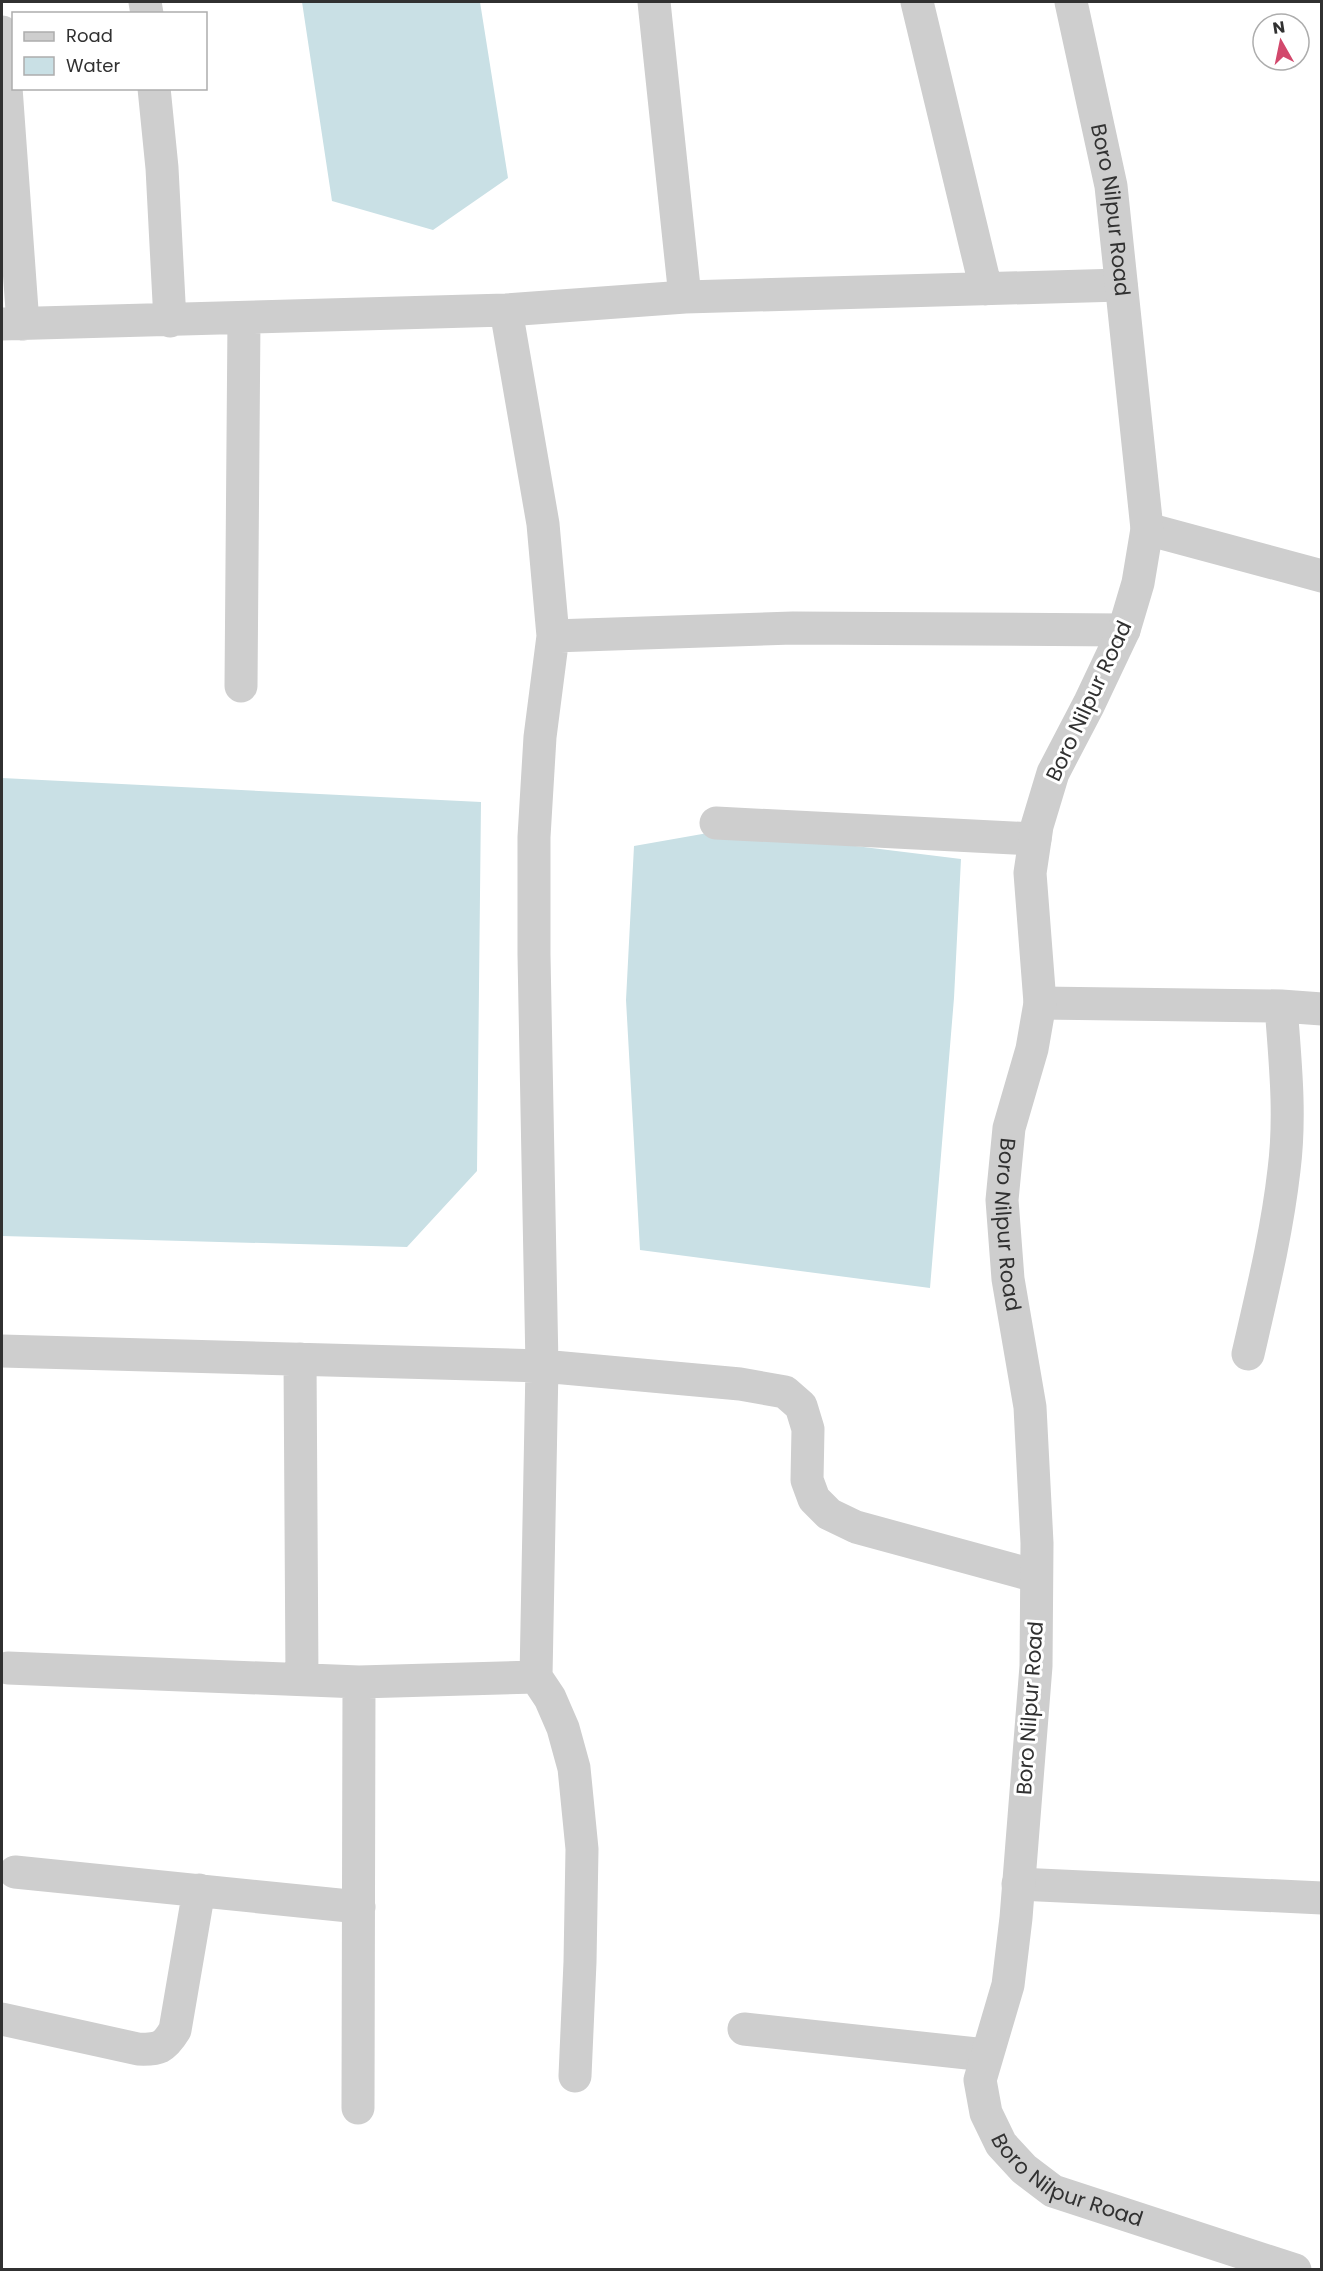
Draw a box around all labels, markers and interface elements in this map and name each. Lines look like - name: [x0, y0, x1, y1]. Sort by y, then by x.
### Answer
- legend: [12, 12, 207, 90]
- north arrow: [1251, 12, 1311, 72]
- text: N: [1271, 15, 1286, 40]
- text: Road: [66, 23, 113, 48]
- text: Water: [66, 53, 120, 78]
- street label: Boro Nilpur Road: [1084, 121, 1137, 298]
- street label: Boro Nilpur Road: [1039, 616, 1138, 786]
- street label: Boro Nilpur Road: [988, 1137, 1028, 1313]
- street label: Boro Nilpur Road: [1009, 1620, 1050, 1796]
- street label: Boro Nilpur Road: [984, 2129, 1147, 2233]

